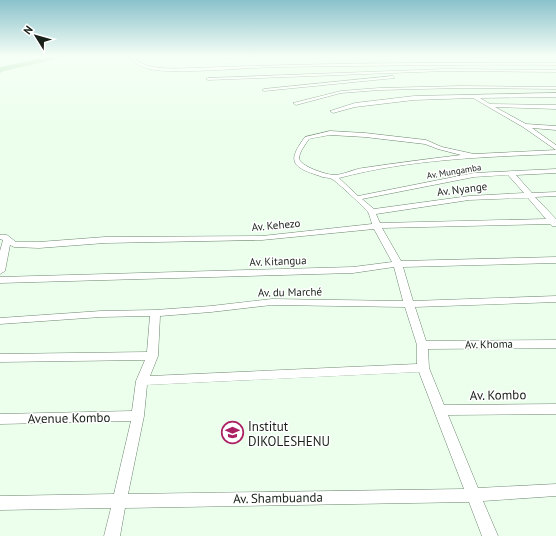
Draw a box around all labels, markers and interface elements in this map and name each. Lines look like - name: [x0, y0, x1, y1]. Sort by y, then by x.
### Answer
- north arrow: [16, 16, 56, 56]
- text: N: [20, 23, 36, 37]
- street label: Av. Mungamba: [426, 161, 482, 181]
- street label: Av. Nyange: [436, 179, 488, 199]
- street label: Av. Kehezo: [251, 216, 301, 234]
- street label: Av. Kitangua: [249, 253, 307, 269]
- street label: Av. du Marché: [258, 284, 323, 300]
- street label: Av. Khoma: [465, 337, 513, 351]
- street label: Av. Kombo: [470, 386, 526, 404]
- street label: Avenue Kombo: [27, 409, 111, 427]
- place label: Institut DIKOLESHENU: [248, 418, 330, 450]
- school or university icon: Institut DIKOLESHENU: [219, 420, 245, 446]
- street label: Av. Shambuanda: [233, 489, 323, 507]

